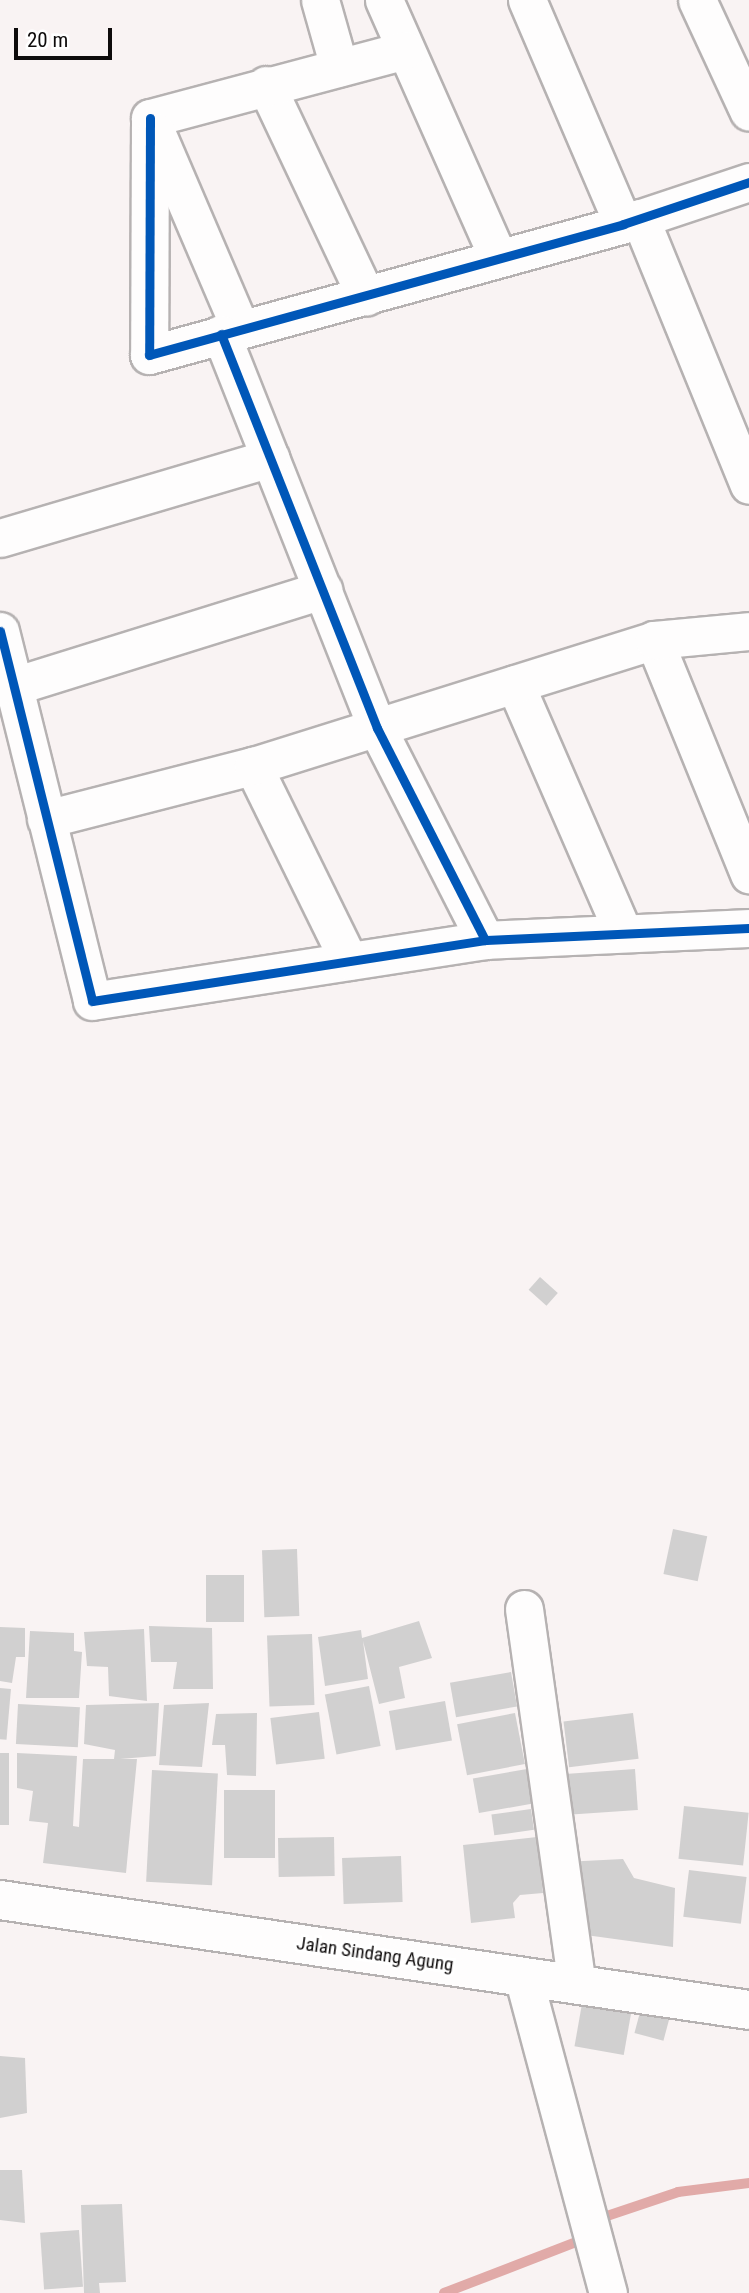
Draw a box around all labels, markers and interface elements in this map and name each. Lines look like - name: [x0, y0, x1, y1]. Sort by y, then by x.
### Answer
- scale bar: [18, 14, 116, 58]
- text: 20 m: [27, 28, 68, 52]
- street label: Jalan Sindang Agung: [295, 1932, 455, 1976]

